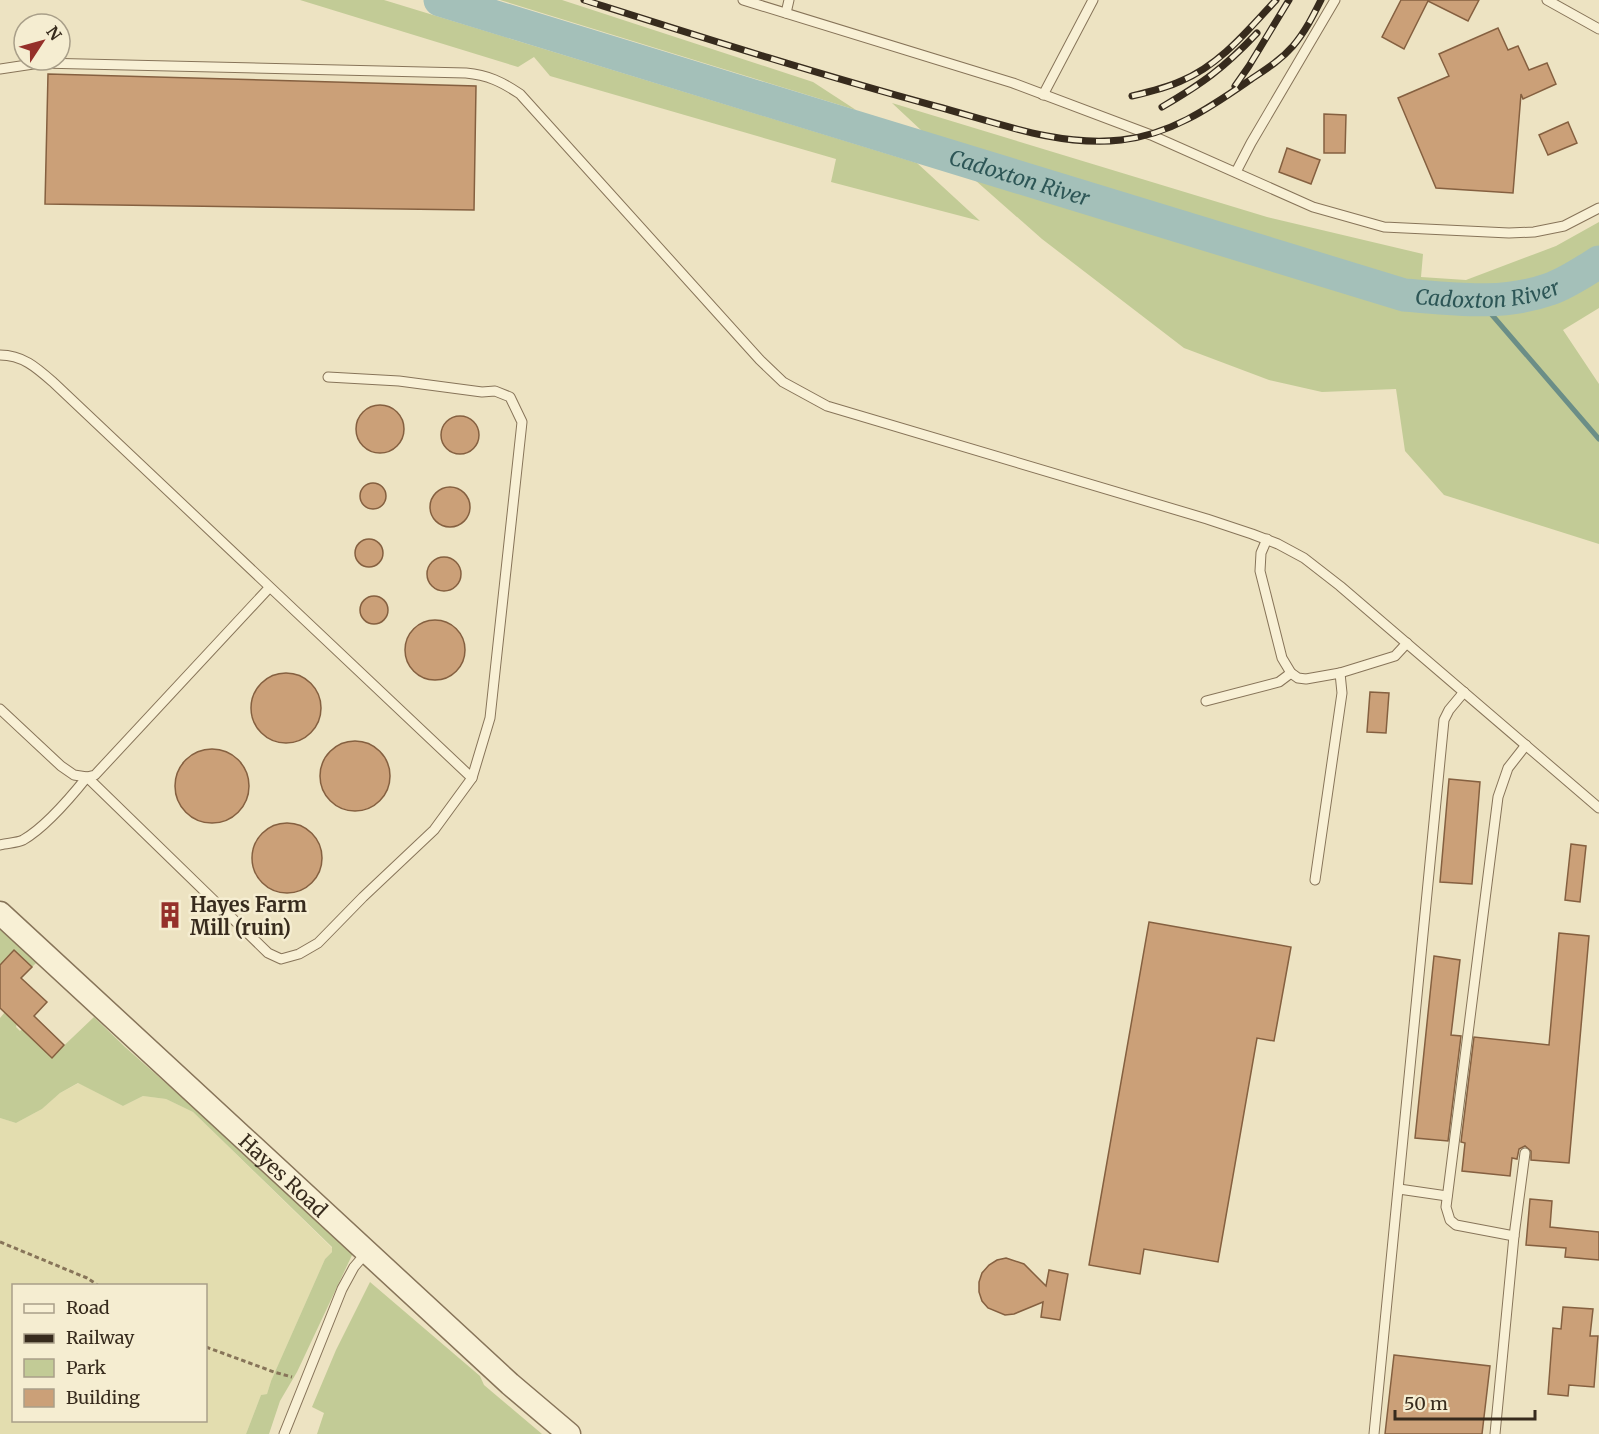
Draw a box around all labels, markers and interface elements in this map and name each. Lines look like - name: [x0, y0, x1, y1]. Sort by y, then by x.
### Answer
- north arrow: [12, 12, 72, 72]
- text: N: [42, 22, 66, 44]
- water label: Cadoxton River: [946, 143, 1093, 212]
- water label: Cadoxton River: [1414, 273, 1564, 313]
- place label: Hayes Farm Mill (ruin): [190, 892, 307, 940]
- building icon: Hayes Farm Mill (ruin): [155, 900, 185, 930]
- street label: Hayes Road: [234, 1128, 333, 1222]
- legend: [12, 1284, 207, 1422]
- text: Road: [66, 1296, 110, 1319]
- text: Railway: [66, 1326, 135, 1349]
- text: Park: [66, 1356, 107, 1379]
- scale bar: [1395, 1383, 1534, 1421]
- text: Building: [66, 1386, 140, 1409]
- text: 50 m: [1404, 1392, 1448, 1415]

